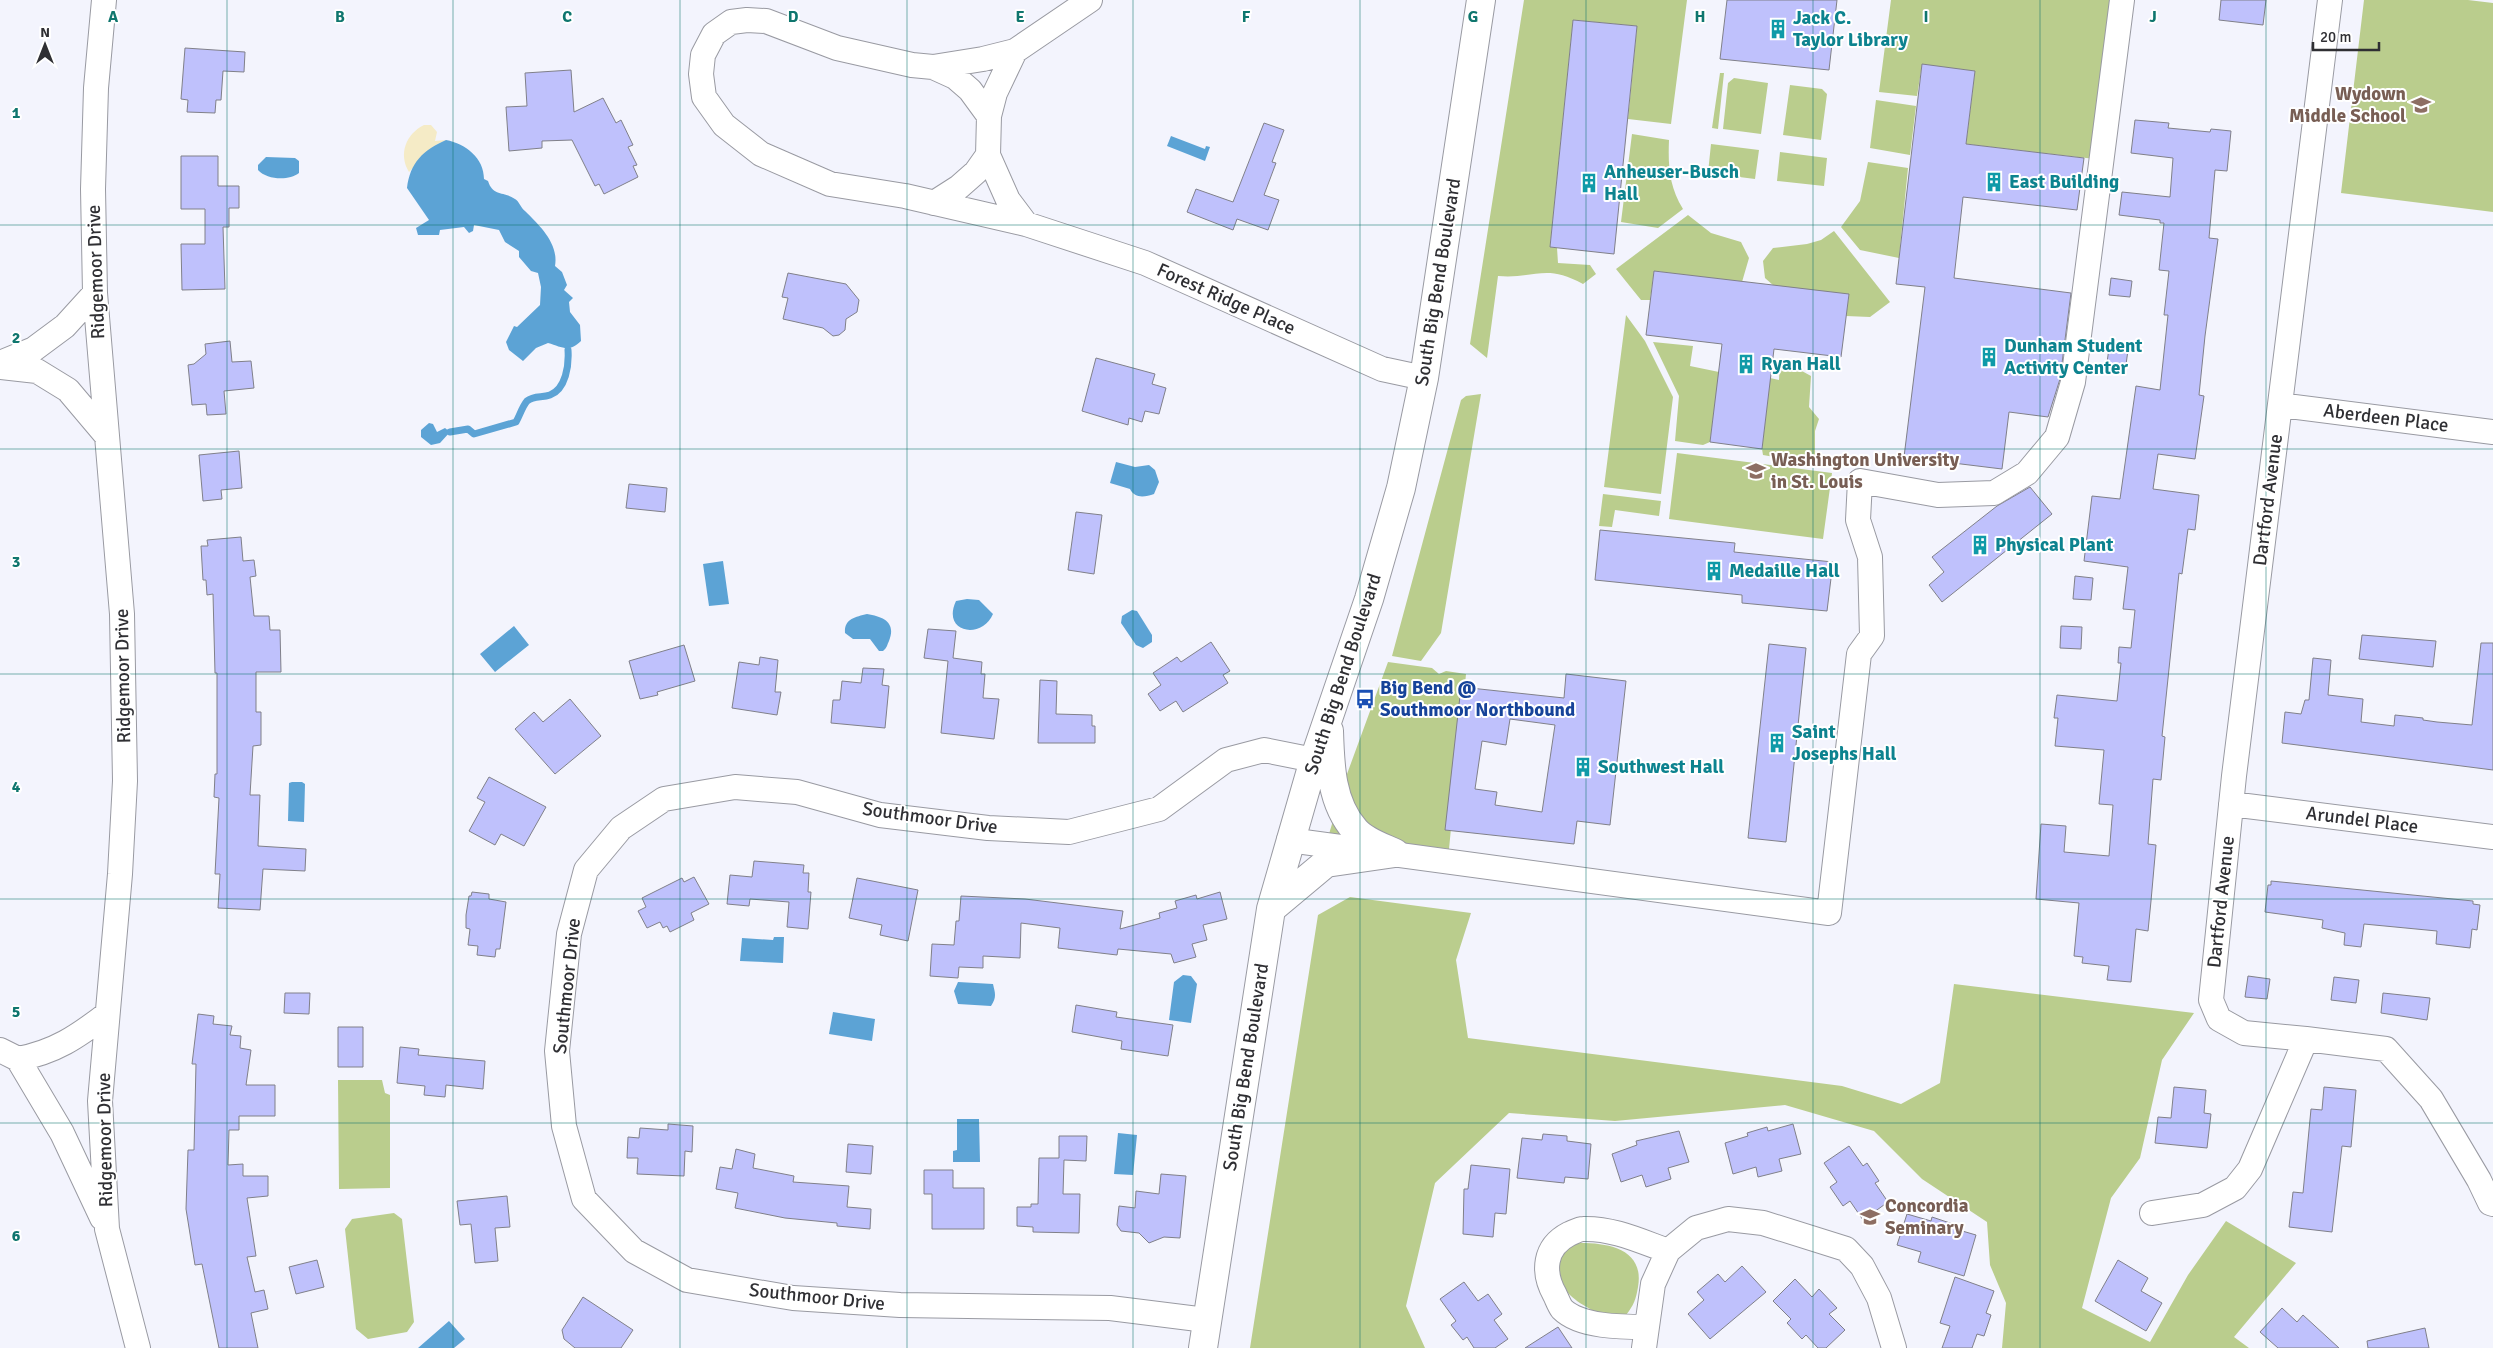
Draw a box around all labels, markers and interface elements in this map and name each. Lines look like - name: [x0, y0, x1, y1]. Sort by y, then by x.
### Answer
- place label: Jack C. Taylor Library: [1793, 6, 1908, 52]
- text: A: [108, 7, 119, 27]
- text: B: [335, 7, 345, 27]
- text: C: [562, 7, 572, 27]
- text: D: [788, 7, 799, 27]
- text: E: [1015, 7, 1025, 27]
- text: F: [1242, 7, 1251, 27]
- text: G: [1468, 7, 1478, 27]
- text: H: [1695, 7, 1705, 27]
- text: I: [1923, 7, 1929, 27]
- text: J: [2149, 7, 2157, 27]
- building icon: Jack C. Taylor Library: [1767, 18, 1789, 40]
- north arrow: [20, 20, 70, 70]
- scale bar: [2313, 20, 2379, 52]
- text: N: [40, 24, 50, 41]
- text: 20 m: [2320, 28, 2351, 46]
- place label: Wydown Middle School: [2289, 82, 2406, 128]
- school or university icon: Wydown Middle School: [2410, 94, 2432, 116]
- text: 1: [12, 103, 21, 123]
- place label: Anheuser-Busch Hall: [1604, 160, 1739, 206]
- place label: East Building: [2009, 170, 2119, 194]
- building icon: East Building: [1983, 171, 2005, 193]
- building icon: Anheuser-Busch Hall: [1578, 172, 1600, 194]
- street label: South Big Bend Boulevard: [1410, 176, 1466, 388]
- street label: Ridgemoor Drive: [82, 204, 110, 340]
- street label: Forest Ridge Place: [1153, 258, 1299, 340]
- text: 2: [12, 328, 20, 348]
- place label: Dunham Student Activity Center: [2004, 334, 2142, 380]
- building icon: Dunham Student Activity Center: [1978, 346, 2000, 368]
- place label: Ryan Hall: [1761, 352, 1841, 376]
- building icon: Ryan Hall: [1735, 353, 1757, 375]
- street label: Aberdeen Place: [2322, 398, 2450, 438]
- street label: Dartford Avenue: [2248, 433, 2288, 567]
- place label: Washington University in St. Louis: [1771, 448, 1960, 494]
- school or university icon: Washington University in St. Louis: [1745, 460, 1767, 482]
- place label: Physical Plant: [1995, 533, 2113, 557]
- building icon: Physical Plant: [1969, 534, 1991, 556]
- text: 3: [12, 552, 20, 572]
- place label: Medaille Hall: [1729, 559, 1840, 583]
- building icon: Medaille Hall: [1703, 560, 1725, 582]
- street label: South Big Bend Boulevard: [1299, 570, 1387, 778]
- street label: Ridgemoor Drive: [110, 608, 136, 744]
- place label: Big Bend @ Southmoor Northbound: [1380, 676, 1575, 722]
- bus stop icon: Big Bend @ Southmoor Northbound: [1354, 688, 1376, 710]
- place label: Saint Josephs Hall: [1792, 720, 1896, 766]
- building icon: Saint Josephs Hall: [1766, 732, 1788, 754]
- place label: Southwest Hall: [1598, 755, 1724, 779]
- building icon: Southwest Hall: [1572, 756, 1594, 778]
- text: 4: [12, 777, 21, 797]
- street label: Southmoor Drive: [861, 797, 999, 839]
- street label: Arundel Place: [2304, 801, 2420, 839]
- street label: Dartford Avenue: [2202, 835, 2240, 969]
- street label: Southmoor Drive: [548, 917, 586, 1055]
- street label: South Big Bend Boulevard: [1218, 961, 1274, 1173]
- text: 5: [12, 1002, 20, 1022]
- street label: Ridgemoor Drive: [92, 1072, 118, 1208]
- place label: Concordia Seminary: [1885, 1194, 1969, 1240]
- school or university icon: Concordia Seminary: [1859, 1206, 1881, 1228]
- text: 6: [12, 1226, 21, 1246]
- street label: Southmoor Drive: [748, 1278, 886, 1316]

